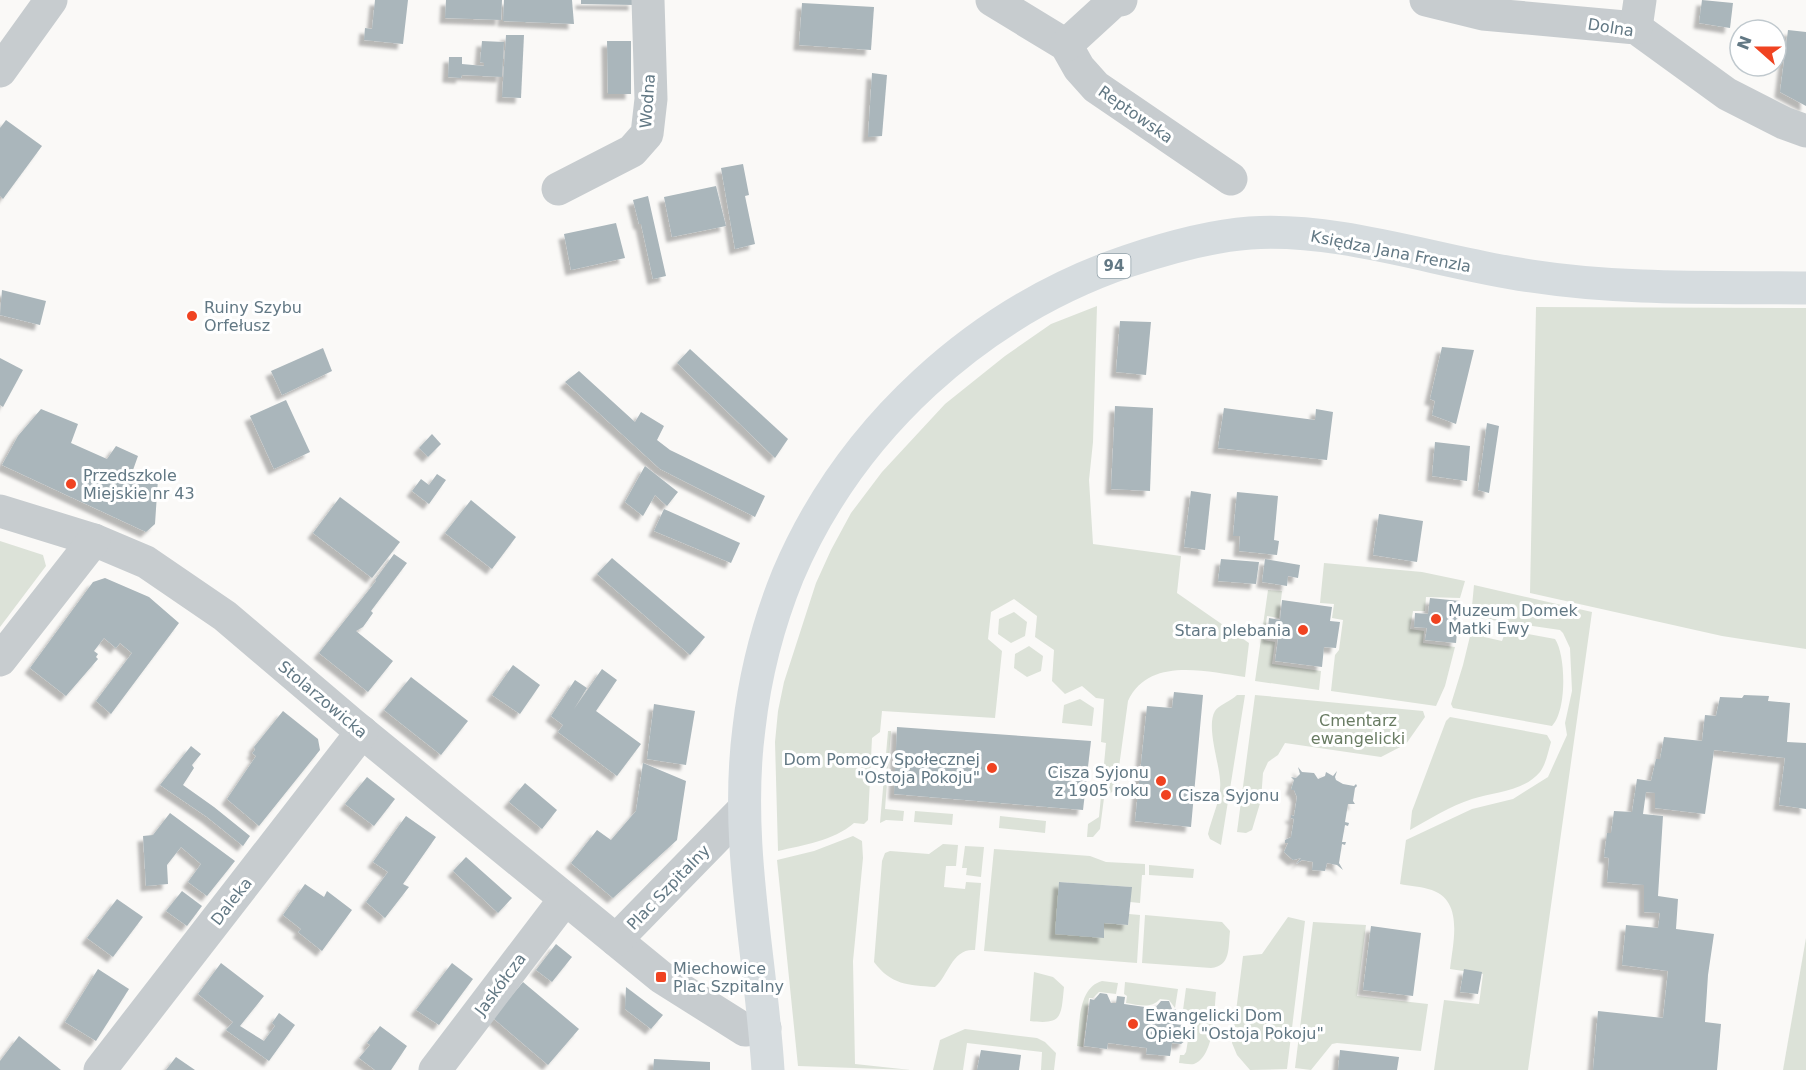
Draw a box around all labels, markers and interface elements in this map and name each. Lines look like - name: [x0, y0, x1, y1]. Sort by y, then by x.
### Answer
- street label: Dolna: [1586, 14, 1635, 41]
- north arrow: [1728, 18, 1788, 78]
- text: N: [1733, 33, 1756, 52]
- street label: Wodna: [636, 73, 659, 129]
- street label: Reptowska: [1095, 82, 1177, 147]
- street label: Księdza Jana Frenzla: [1309, 227, 1473, 276]
- road number: 94: [1098, 254, 1130, 278]
- place label: Ruiny Szybu Orfełusz: [204, 298, 302, 335]
- marker: Ruiny Szybu Orfełusz: [185, 309, 199, 323]
- place label: Przedszkole Miejskie nr 43: [83, 466, 195, 503]
- marker: Przedszkole Miejskie nr 43: [64, 477, 78, 491]
- place label: Muzeum Domek Matki Ewy: [1448, 601, 1579, 638]
- marker: Muzeum Domek Matki Ewy: [1429, 612, 1443, 626]
- place label: Stara plebania: [1175, 621, 1291, 640]
- marker: Stara plebania: [1296, 623, 1310, 637]
- street label: Stolarzowicka: [274, 657, 371, 742]
- park label: Cmentarz ewangelicki: [1311, 711, 1405, 748]
- place label: Dom Pomocy Społecznej "Ostoja Pokoju": [784, 750, 980, 787]
- marker: Dom Pomocy Społecznej "Ostoja Pokoju": [985, 761, 999, 775]
- place label: Cisza Syjonu z 1905 roku: [1048, 763, 1149, 800]
- marker: Cisza Syjonu z 1905 roku: [1154, 774, 1168, 788]
- place label: Cisza Syjonu: [1178, 786, 1279, 805]
- marker: Cisza Syjonu: [1159, 788, 1173, 802]
- street label: Plac Szpitalny: [623, 841, 714, 934]
- street label: Daleka: [207, 874, 256, 929]
- street label: Jaskółcza: [470, 949, 530, 1020]
- place label: Miechowice Plac Szpitalny: [673, 959, 784, 996]
- marker: Miechowice Plac Szpitalny: [654, 970, 668, 984]
- place label: Ewangelicki Dom Opieki "Ostoja Pokoju": [1145, 1006, 1324, 1043]
- marker: Ewangelicki Dom Opieki "Ostoja Pokoju": [1126, 1017, 1140, 1031]

